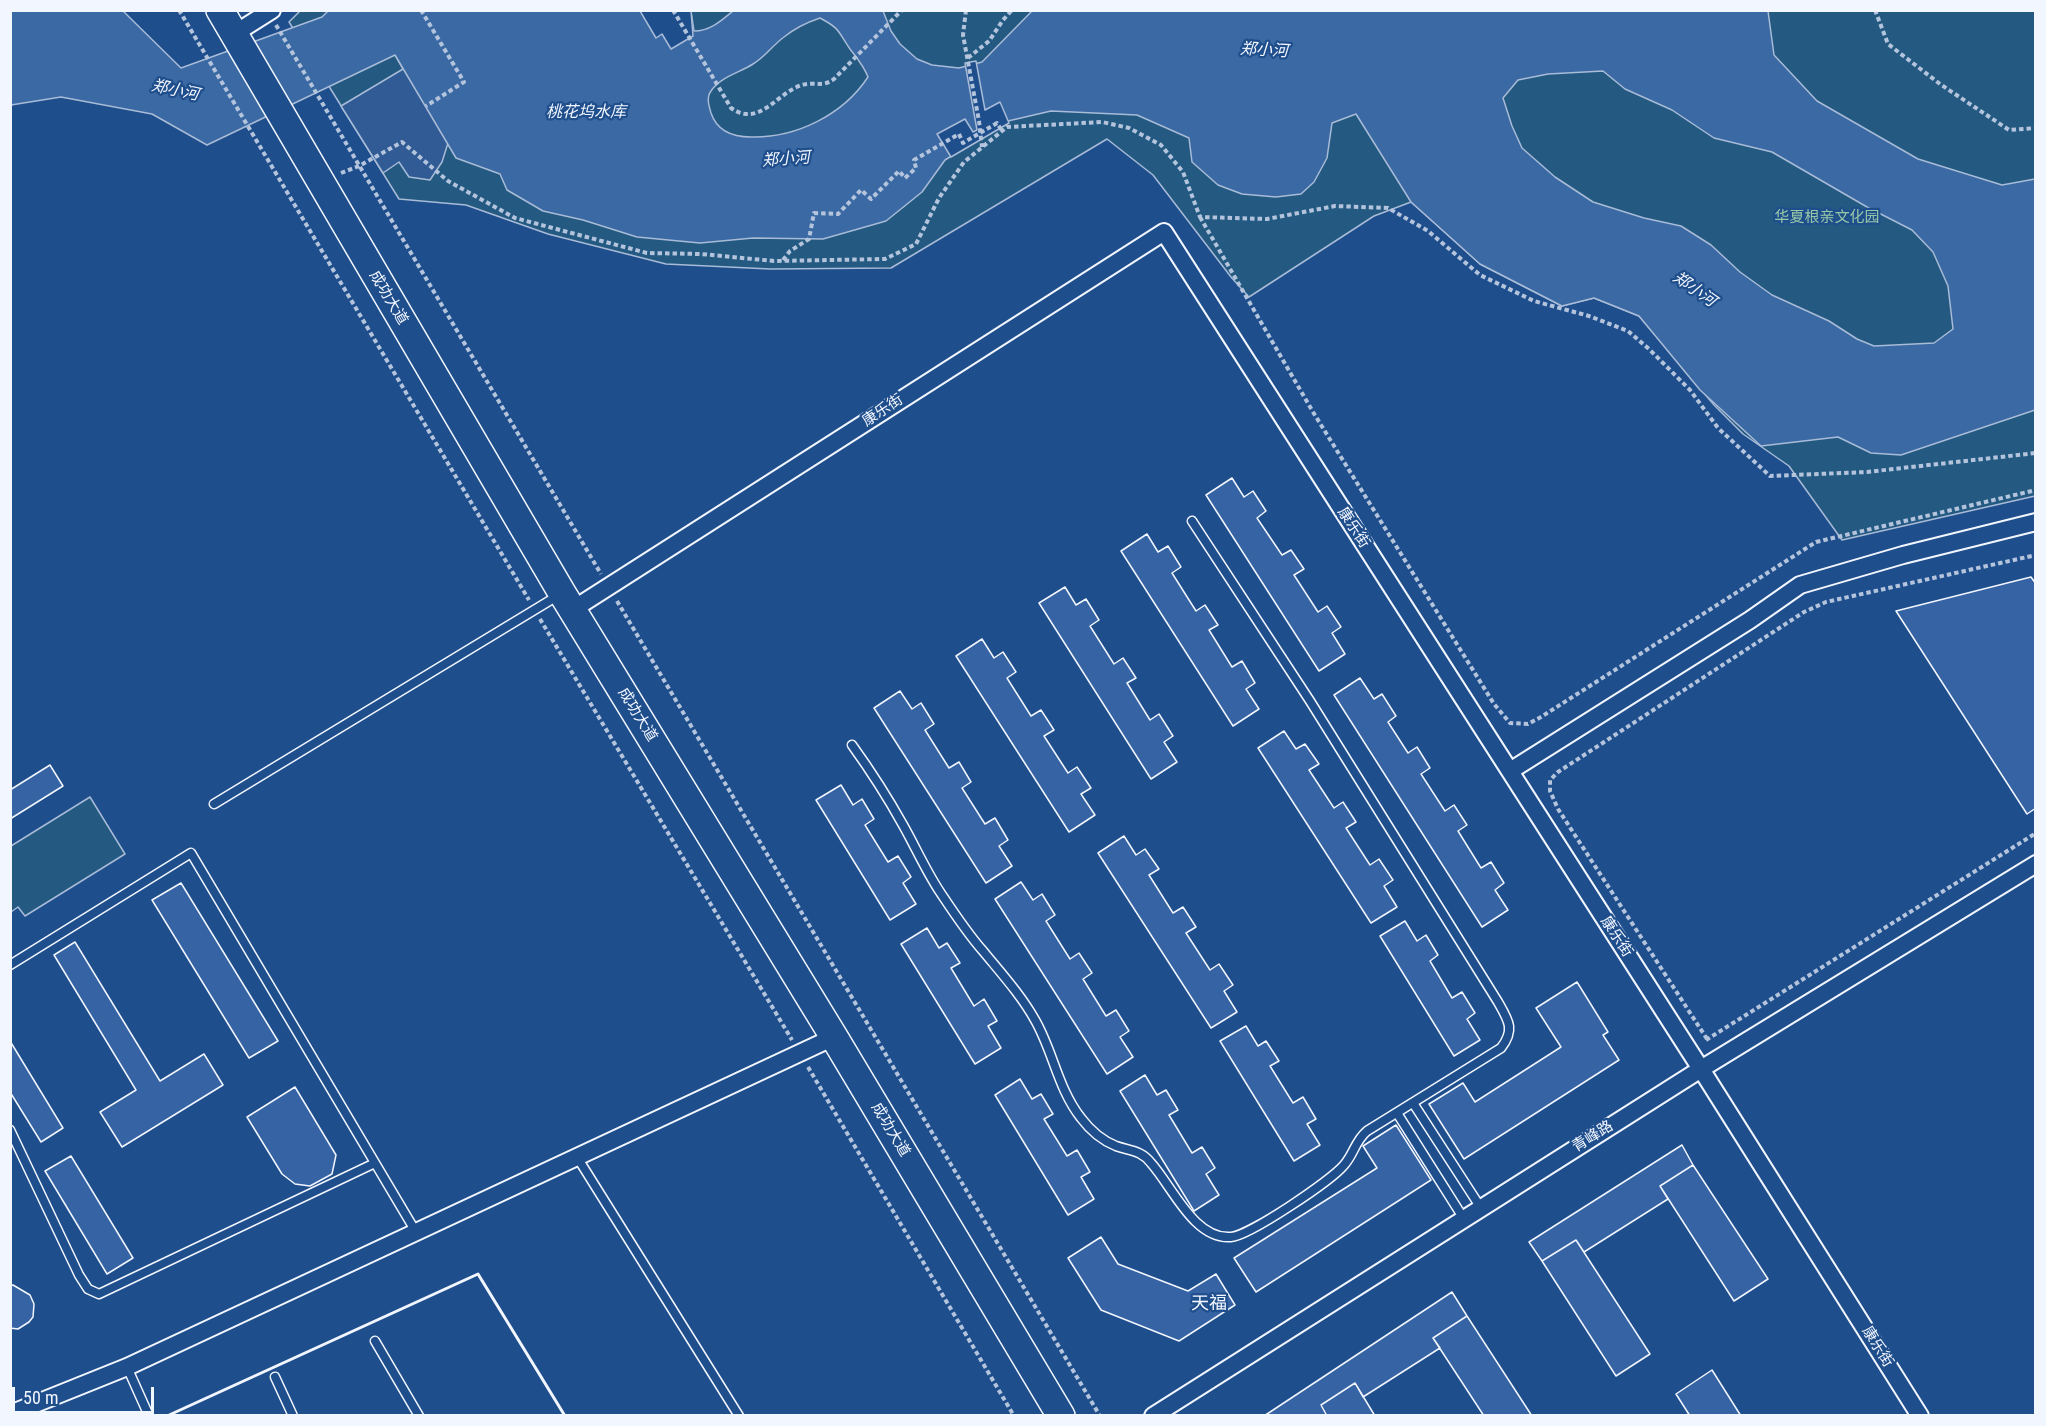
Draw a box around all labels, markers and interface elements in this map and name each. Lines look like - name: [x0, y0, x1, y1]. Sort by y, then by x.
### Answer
- water label: 郑小河: [1240, 40, 1288, 62]
- water label: 郑小河: [150, 77, 200, 105]
- water label: 桃花坞水库: [546, 103, 626, 123]
- water label: 郑小河: [761, 149, 811, 171]
- park label: 华夏根亲文化园: [1775, 209, 1879, 227]
- street label: 成功大道: [365, 268, 411, 328]
- water label: 郑小河: [1669, 268, 1719, 312]
- street label: 康乐街: [859, 391, 907, 431]
- street label: 康乐街: [1333, 504, 1373, 552]
- street label: 成功大道: [613, 685, 661, 745]
- street label: 康乐街: [1596, 913, 1636, 961]
- street label: 成功大道: [867, 1100, 913, 1160]
- street label: 青峰路: [1569, 1117, 1617, 1157]
- district label: 天福: [1191, 1293, 1227, 1315]
- street label: 康乐街: [1857, 1323, 1897, 1371]
- scale bar: [15, 1375, 158, 1413]
- text: 50 m: [23, 1387, 58, 1408]

